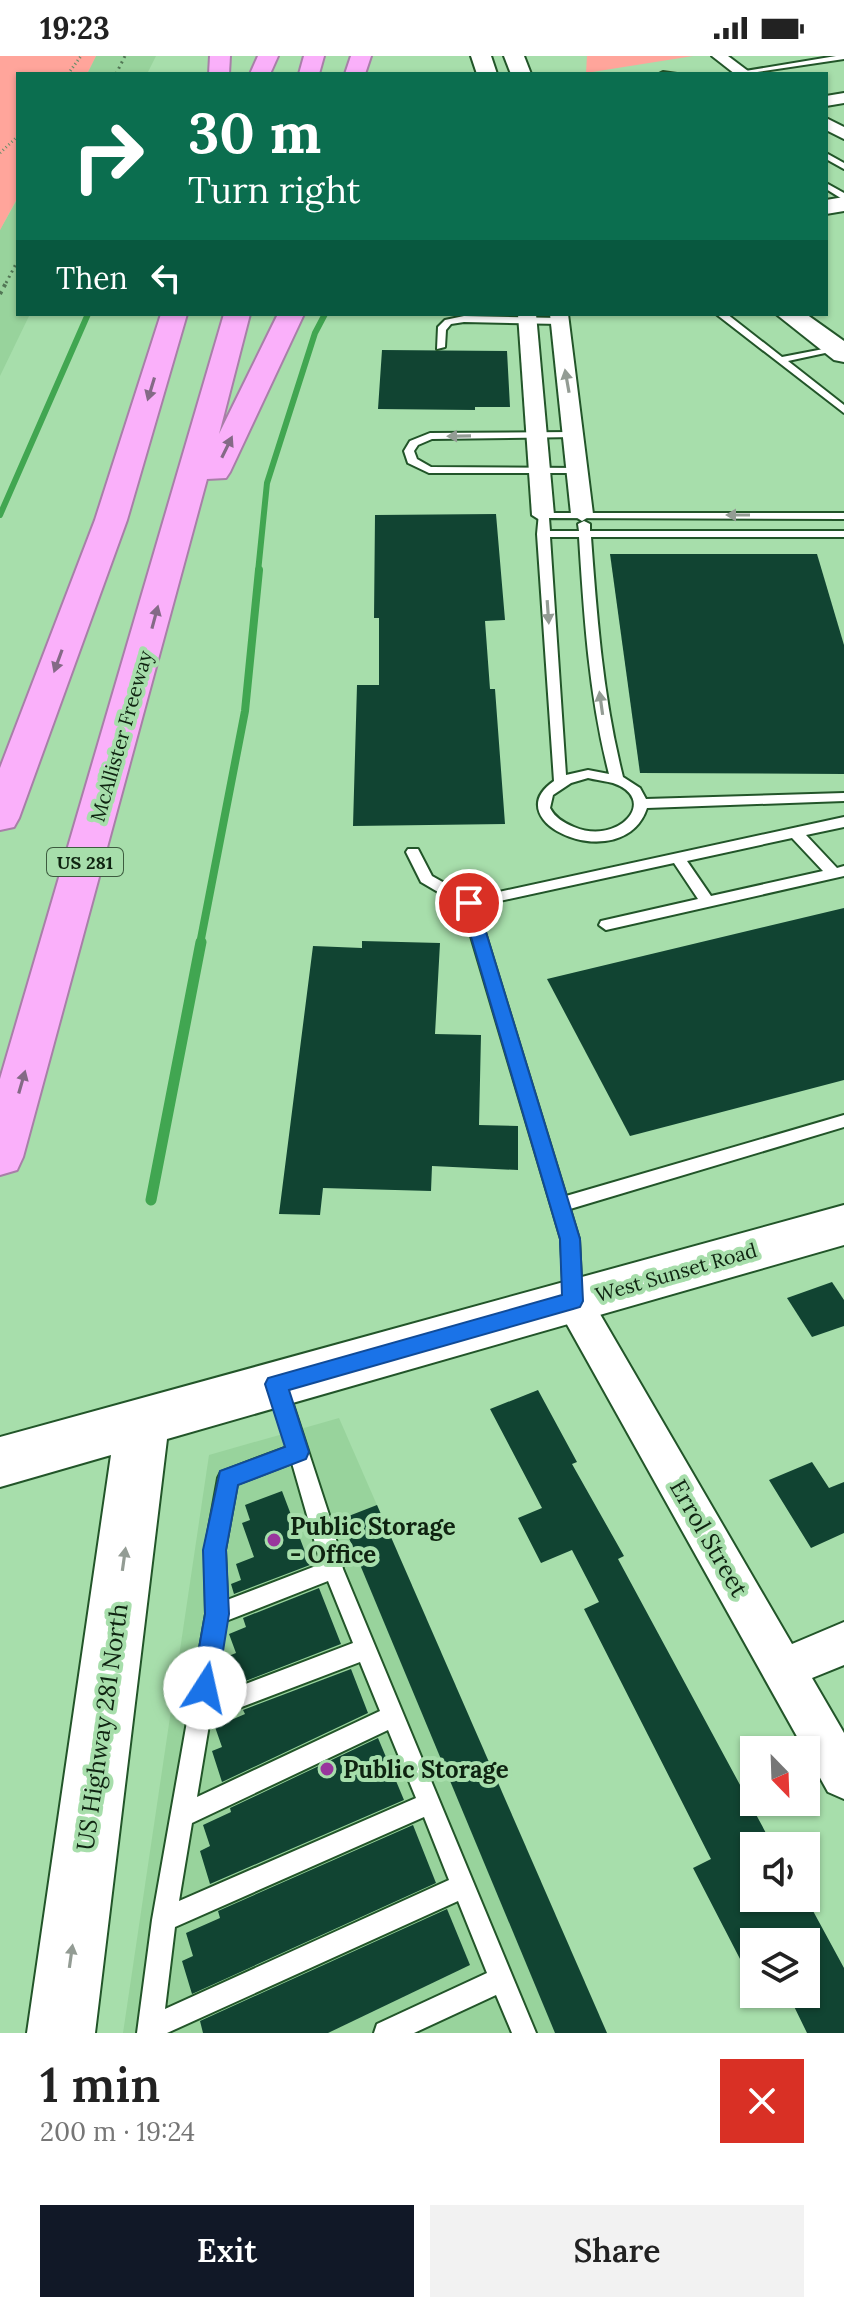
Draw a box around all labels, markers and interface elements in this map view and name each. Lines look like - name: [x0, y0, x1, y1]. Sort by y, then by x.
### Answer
- text: 19:23: [40, 9, 110, 47]
- text: 30 m: [188, 97, 321, 168]
- icon: right: [56, 104, 160, 208]
- text: Turn right: [188, 167, 361, 213]
- icon: left: [144, 256, 188, 300]
- text: Then: [56, 259, 128, 297]
- one-way arrow: [560, 369, 573, 394]
- one-way arrow: [144, 377, 157, 401]
- one-way arrow: [446, 430, 471, 442]
- one-way arrow: [220, 435, 234, 458]
- one-way arrow: [725, 509, 750, 521]
- one-way arrow: [542, 600, 555, 625]
- one-way arrow: [149, 604, 161, 629]
- street label: McAllister Freeway: [85, 647, 158, 824]
- one-way arrow: [51, 649, 64, 673]
- one-way arrow: [594, 690, 607, 715]
- road number: US 281: [47, 848, 123, 876]
- pin: [435, 869, 503, 937]
- icon: arrive: [447, 881, 491, 925]
- one-way arrow: [16, 1070, 28, 1095]
- street label: West Sunset Road: [592, 1237, 760, 1307]
- street label: Errol Street: [663, 1474, 755, 1603]
- place label: Public Storage - Office: [290, 1511, 456, 1570]
- marker: Public Storage - Office: [265, 1531, 283, 1549]
- one-way arrow: [118, 1546, 131, 1571]
- street label: US Highway 281 North: [69, 1601, 135, 1853]
- position arrow: [163, 1646, 247, 1730]
- north arrow: [740, 1736, 820, 1816]
- map controls: [740, 1736, 820, 2008]
- place label: Public Storage: [343, 1754, 509, 1785]
- marker: Public Storage: [318, 1760, 336, 1778]
- button: sound: [740, 1832, 820, 1912]
- button: layers: [740, 1928, 820, 2008]
- one-way arrow: [65, 1943, 78, 1968]
- text: 1 min: [40, 2054, 160, 2115]
- button: close: [720, 2059, 804, 2143]
- text: 200 m · 19:24: [40, 2115, 195, 2148]
- button: Exit: [40, 2205, 414, 2297]
- button: Share: [430, 2205, 804, 2297]

